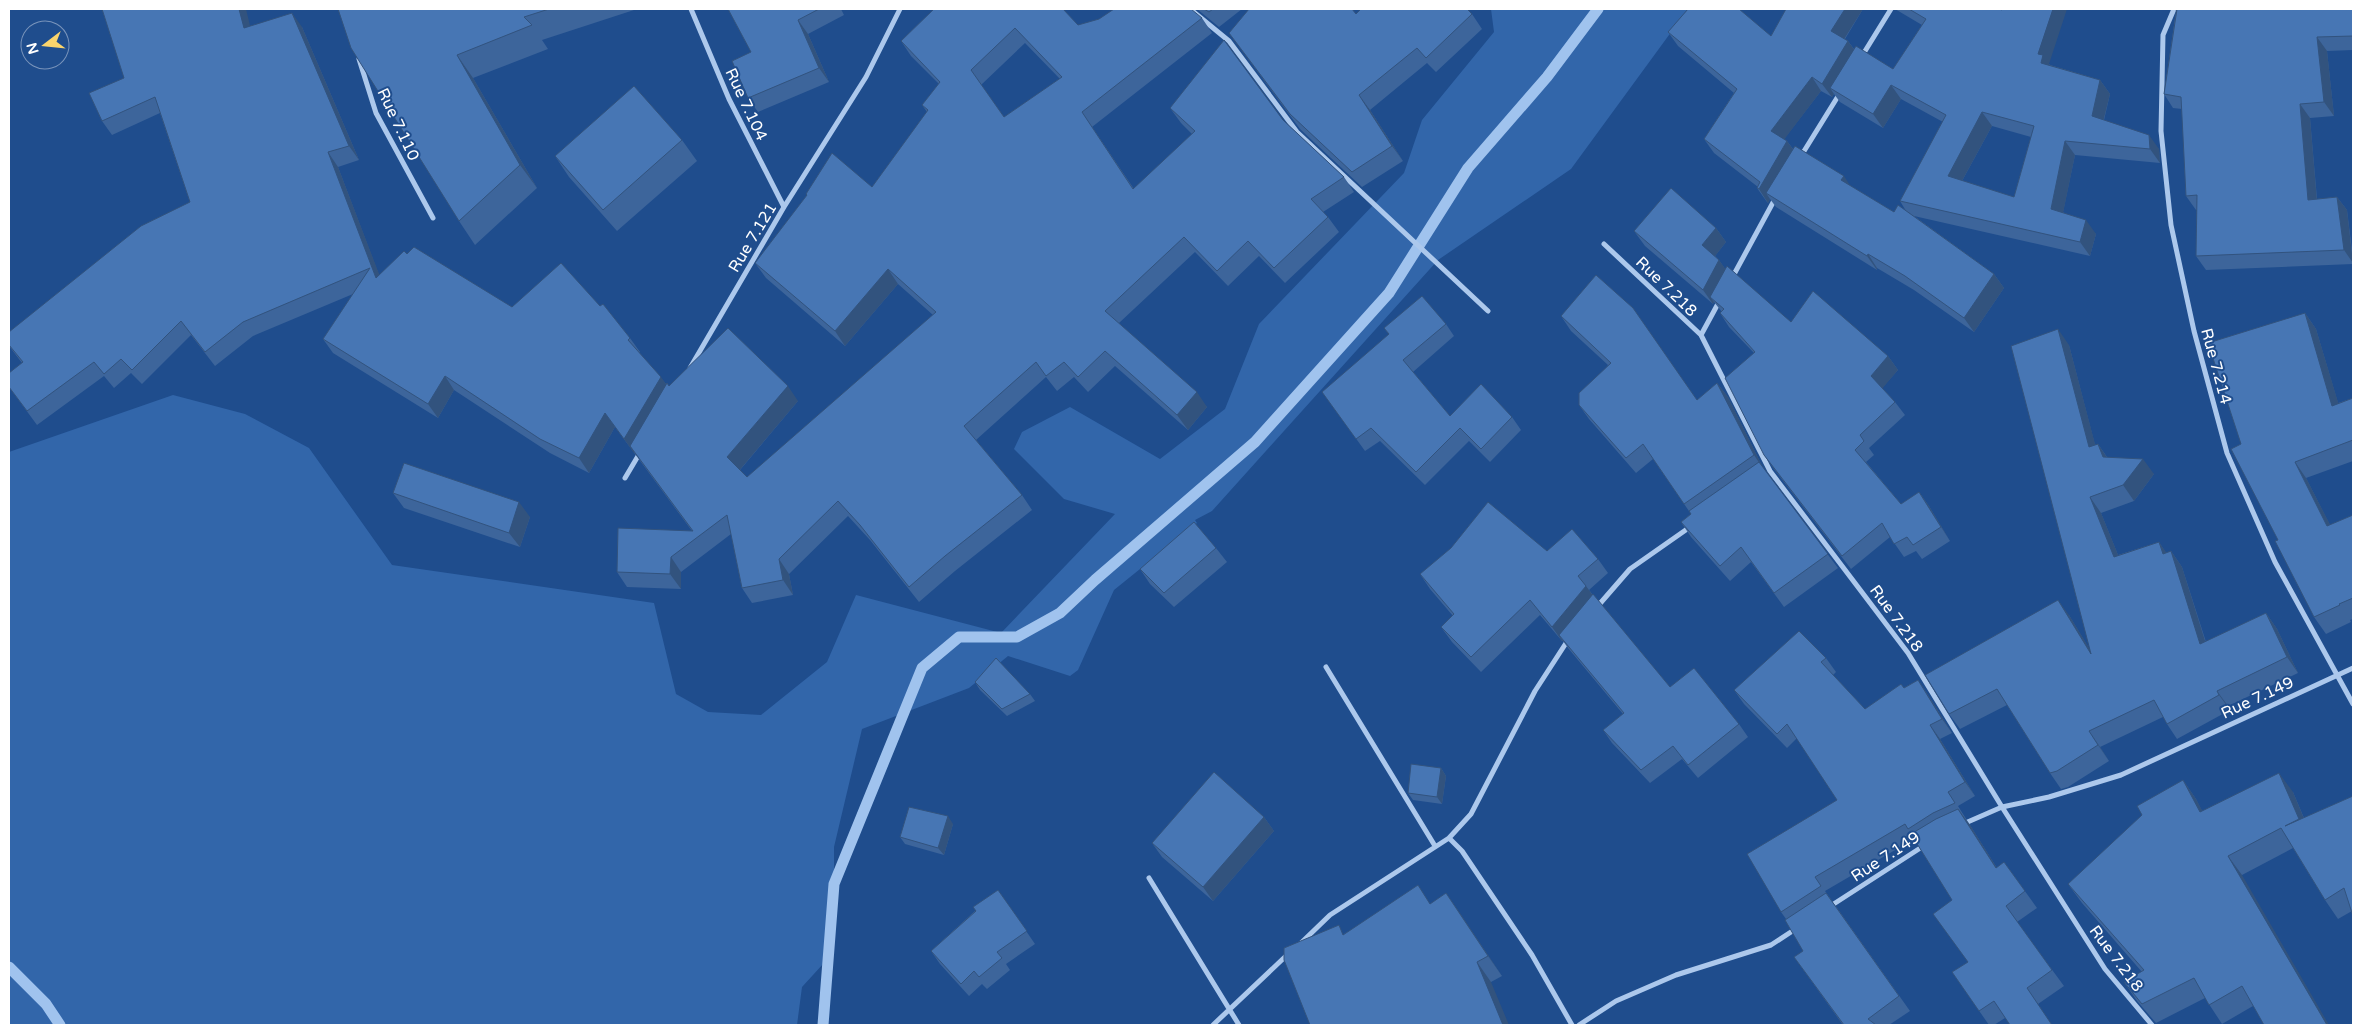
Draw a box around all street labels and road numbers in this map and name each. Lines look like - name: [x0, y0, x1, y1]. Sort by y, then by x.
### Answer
- street label: Rue 7.104: [721, 65, 772, 144]
- street label: Rue 7.110: [373, 85, 424, 164]
- street label: Rue 7.121: [724, 199, 781, 276]
- street label: Rue 7.218: [1631, 252, 1701, 321]
- street label: Rue 7.214: [2196, 326, 2236, 406]
- street label: Rue 7.218: [1865, 581, 1927, 656]
- street label: Rue 7.149: [2218, 672, 2297, 723]
- street label: Rue 7.149: [1847, 827, 1924, 886]
- street label: Rue 7.218: [2085, 921, 2148, 996]

